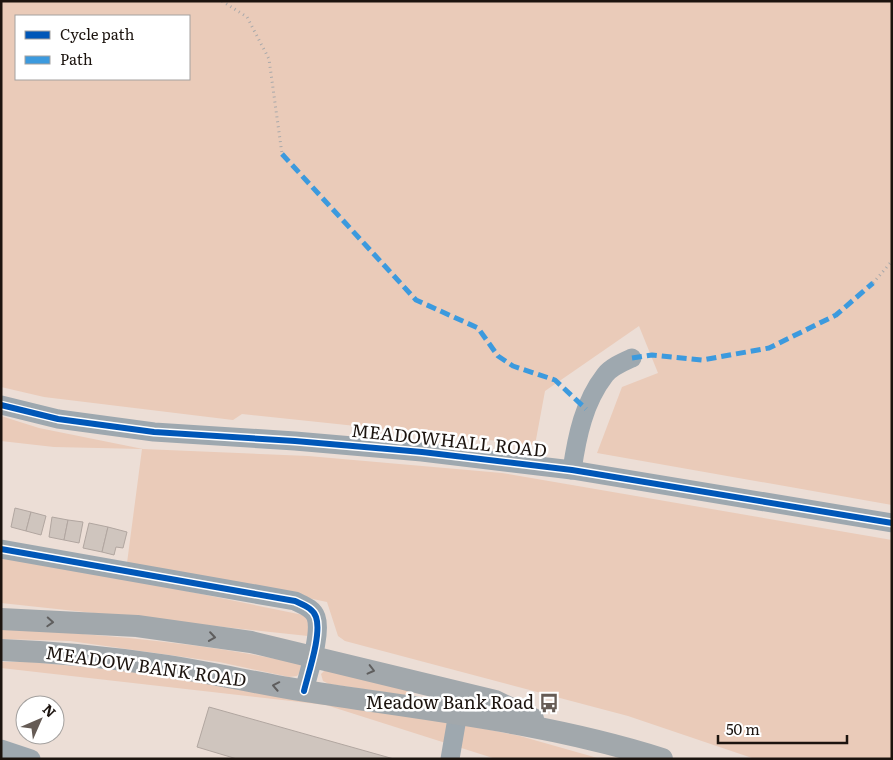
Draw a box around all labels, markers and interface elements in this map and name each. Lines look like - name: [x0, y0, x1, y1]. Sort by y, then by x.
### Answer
- legend: [15, 15, 190, 80]
- text: Cycle path: [60, 22, 135, 45]
- text: Path: [60, 47, 93, 70]
- street label: MEADOWHALL ROAD: [350, 416, 548, 463]
- one-way arrow: [46, 616, 54, 627]
- one-way arrow: [207, 631, 216, 641]
- street label: MEADOW BANK ROAD: [44, 638, 248, 693]
- one-way arrow: [366, 664, 375, 675]
- one-way arrow: [272, 681, 280, 691]
- place label: Meadow Bank Road: [366, 688, 534, 715]
- bus stop icon: Meadow Bank Road: [538, 692, 560, 714]
- north arrow: [15, 695, 65, 745]
- text: N: [39, 699, 61, 722]
- scale bar: [718, 712, 847, 744]
- text: 50 m: [726, 717, 760, 740]

